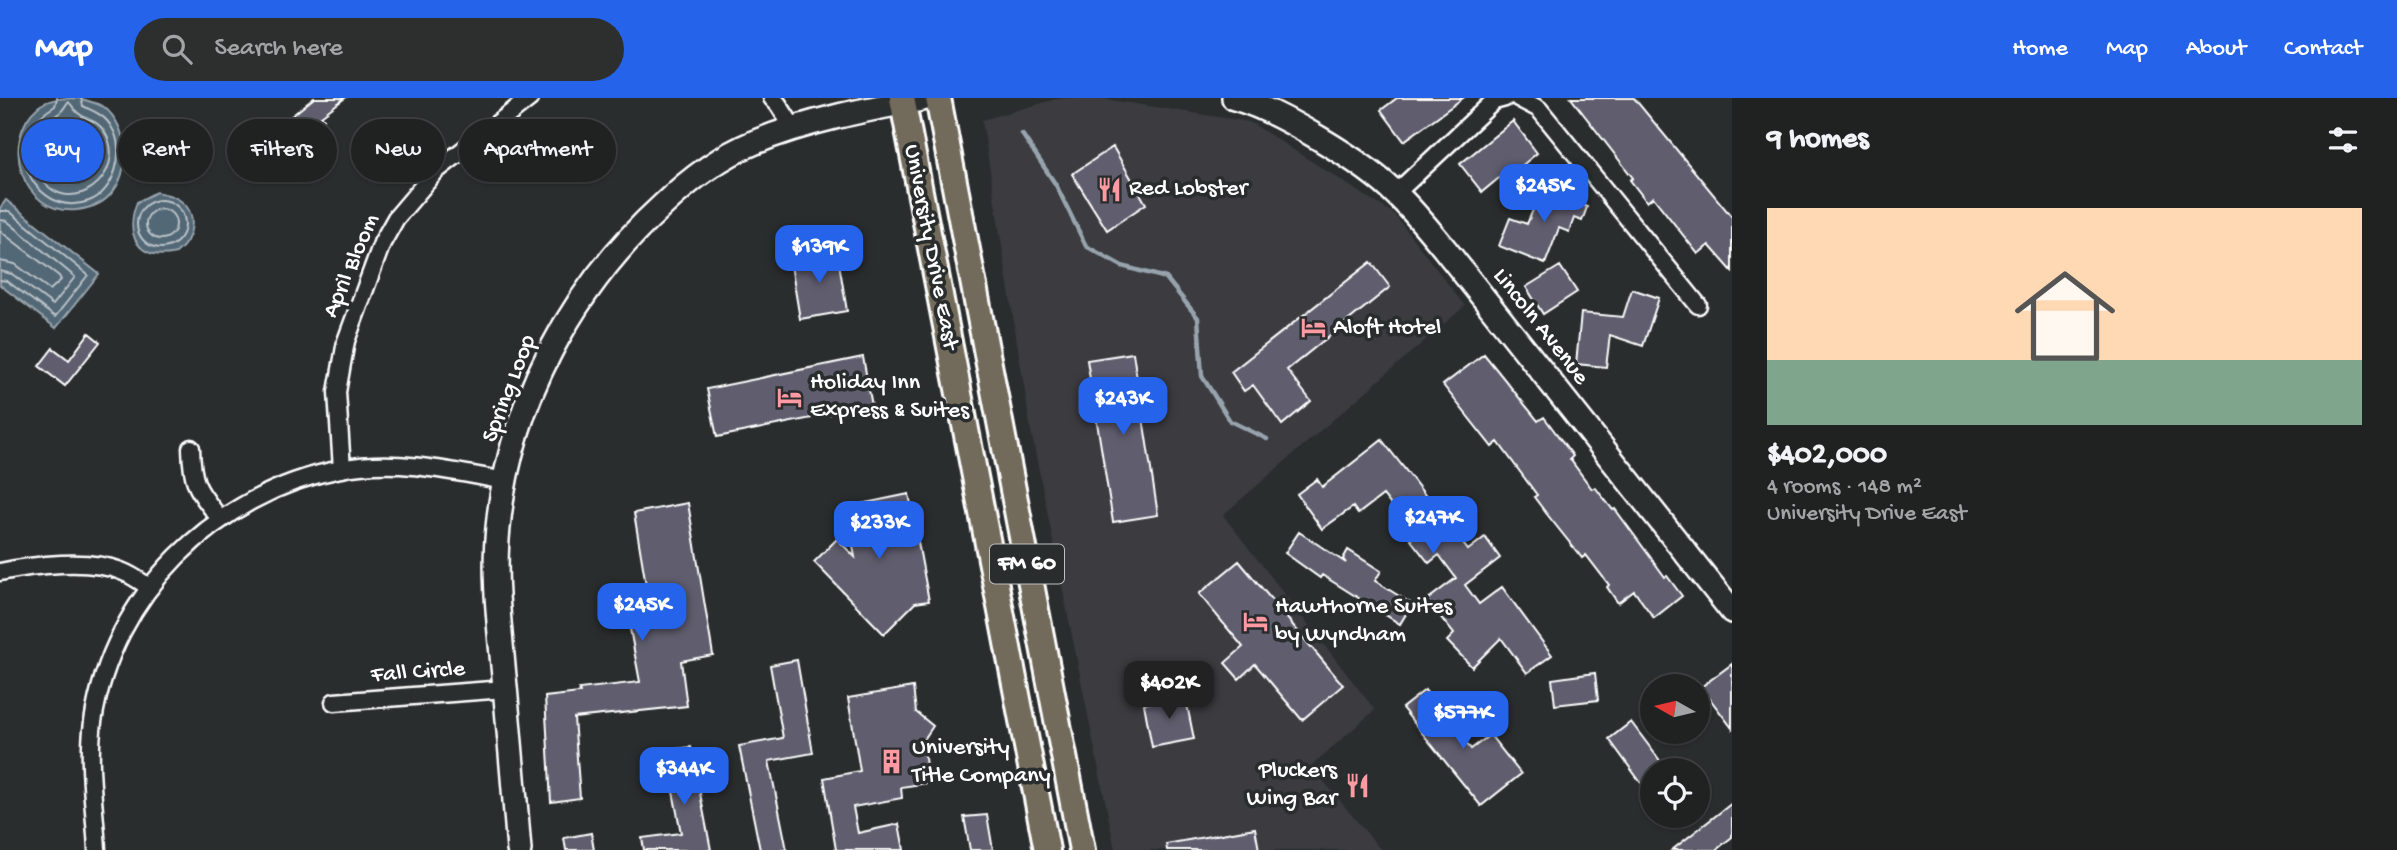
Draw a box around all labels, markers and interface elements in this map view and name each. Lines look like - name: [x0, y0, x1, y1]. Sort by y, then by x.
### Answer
- search box: [134, 18, 624, 81]
- text: Map: [35, 30, 92, 68]
- icon: search: [158, 30, 196, 68]
- text: Search here: [214, 34, 343, 65]
- text: Home: [2012, 35, 2068, 64]
- text: Map: [2106, 35, 2148, 64]
- text: About: [2186, 35, 2246, 64]
- text: Contact: [2284, 35, 2362, 64]
- chip: Buy: [21, 119, 104, 182]
- chip: Rent: [118, 119, 213, 182]
- chip: Filters: [227, 119, 337, 182]
- chip: New: [351, 119, 445, 182]
- chip: Apartment: [459, 119, 616, 182]
- icon: filters: [2324, 121, 2362, 159]
- text: 9 homes: [1767, 123, 1869, 158]
- street label: University Drive East: [896, 142, 965, 354]
- pin: $245K: [1495, 164, 1593, 224]
- text: $245K: [1515, 173, 1573, 200]
- restaurant icon: Red Lobster: [1095, 175, 1123, 203]
- place label: Red Lobster: [1129, 175, 1250, 204]
- street label: April Bloom: [317, 210, 387, 322]
- pin: $139K: [770, 226, 868, 285]
- text: $139K: [791, 234, 847, 261]
- icon: home: [2002, 253, 2128, 379]
- street label: Lincoln Avenue: [1485, 263, 1595, 392]
- hotel icon: Aloft Hotel: [1299, 314, 1327, 342]
- place label: Aloft Hotel: [1333, 314, 1441, 343]
- street label: Spring Loop: [476, 331, 544, 447]
- place label: Holiday Inn Express & Suites: [810, 369, 970, 426]
- pin: $243K: [1074, 378, 1172, 437]
- hotel icon: Holiday Inn Express & Suites: [776, 383, 804, 411]
- text: $243K: [1094, 386, 1152, 413]
- text: $402,000: [1767, 439, 1887, 474]
- text: 4 rooms · 148 m²: [1767, 474, 1922, 501]
- pin: $247K: [1384, 496, 1482, 556]
- text: University Drive East: [1767, 501, 1967, 528]
- pin: $233K: [830, 502, 928, 561]
- text: $247K: [1404, 505, 1462, 532]
- text: $233K: [850, 510, 908, 537]
- road number: FM 60: [990, 544, 1064, 584]
- pin: $245K: [593, 584, 691, 643]
- text: $245K: [613, 592, 671, 619]
- place label: Hawthorne Suites by Wyndham: [1275, 593, 1454, 650]
- hotel icon: Hawthorne Suites by Wyndham: [1241, 607, 1269, 635]
- street label: Fall Circle: [369, 655, 467, 691]
- pin: $402K: [1120, 662, 1218, 721]
- text: $402K: [1140, 670, 1198, 697]
- north arrow: [1640, 674, 1710, 744]
- map controls: [1640, 674, 1710, 828]
- pin: $577K: [1414, 692, 1512, 751]
- text: $577K: [1433, 700, 1493, 727]
- place label: University Title Company: [910, 734, 1051, 791]
- pin: $344K: [635, 748, 733, 807]
- building icon: University Title Company: [878, 748, 906, 776]
- text: $344K: [656, 756, 712, 783]
- place label: Pluckers Wing Bar: [1247, 757, 1340, 814]
- button: locate: [1640, 758, 1710, 828]
- restaurant icon: Pluckers Wing Bar: [1343, 771, 1371, 799]

